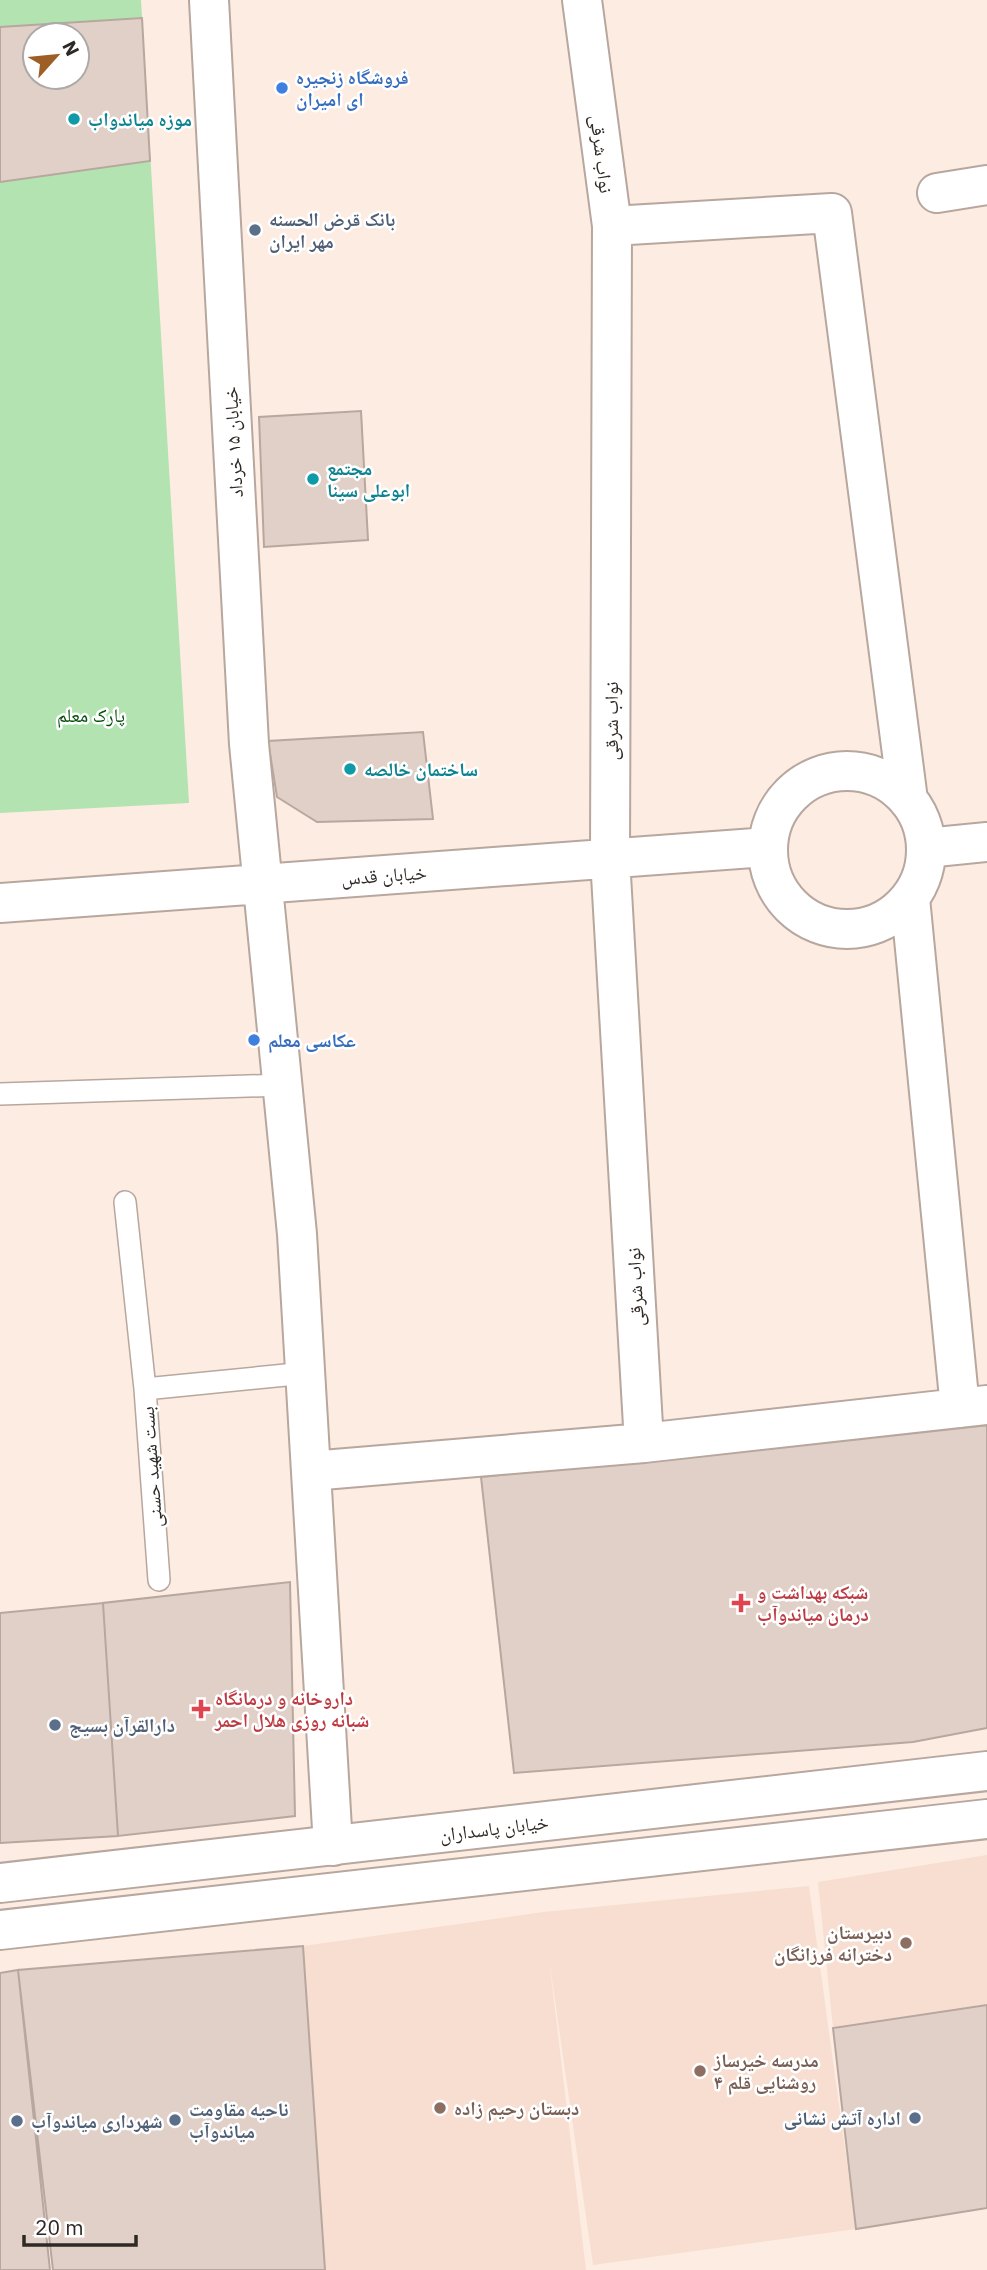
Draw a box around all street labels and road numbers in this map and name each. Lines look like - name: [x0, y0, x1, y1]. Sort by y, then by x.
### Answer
- street label: نواب شرقی: [585, 113, 619, 195]
- street label: خیابان ۱۵ خرداد: [218, 386, 248, 498]
- street label: نواب شرقی: [599, 681, 623, 761]
- street label: خیابان قدس: [340, 860, 428, 890]
- street label: نواب شرقی: [621, 1247, 649, 1327]
- street label: بست شهید حسنی: [135, 1406, 167, 1528]
- street label: خیابان پاسداران: [438, 1809, 550, 1847]

